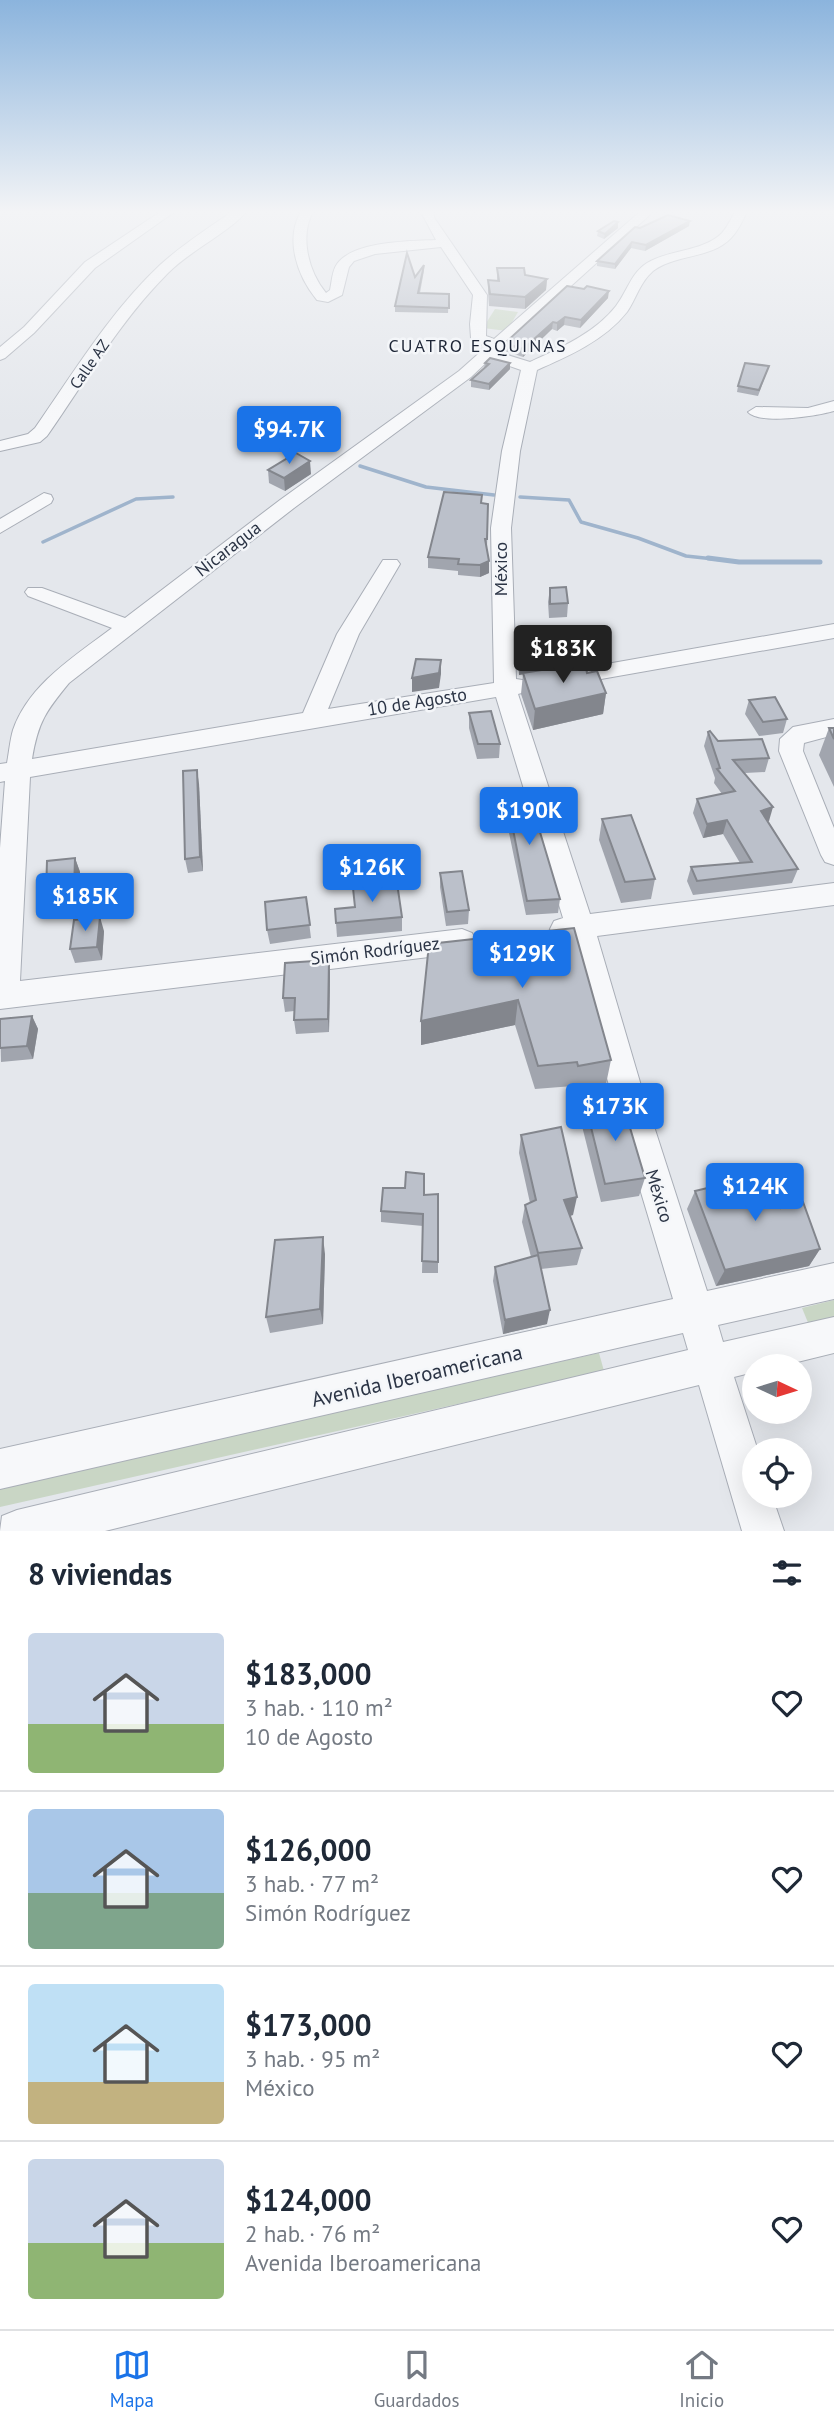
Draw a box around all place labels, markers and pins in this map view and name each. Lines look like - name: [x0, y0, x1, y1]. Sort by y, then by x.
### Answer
- pin: $94.7K: [232, 406, 346, 466]
- pin: $183K: [514, 626, 612, 685]
- pin: $190K: [480, 788, 578, 847]
- pin: $126K: [323, 844, 421, 904]
- pin: $185K: [36, 874, 134, 933]
- pin: $129K: [473, 930, 571, 990]
- pin: $173K: [566, 1084, 664, 1143]
- pin: $124K: [706, 1164, 804, 1223]

